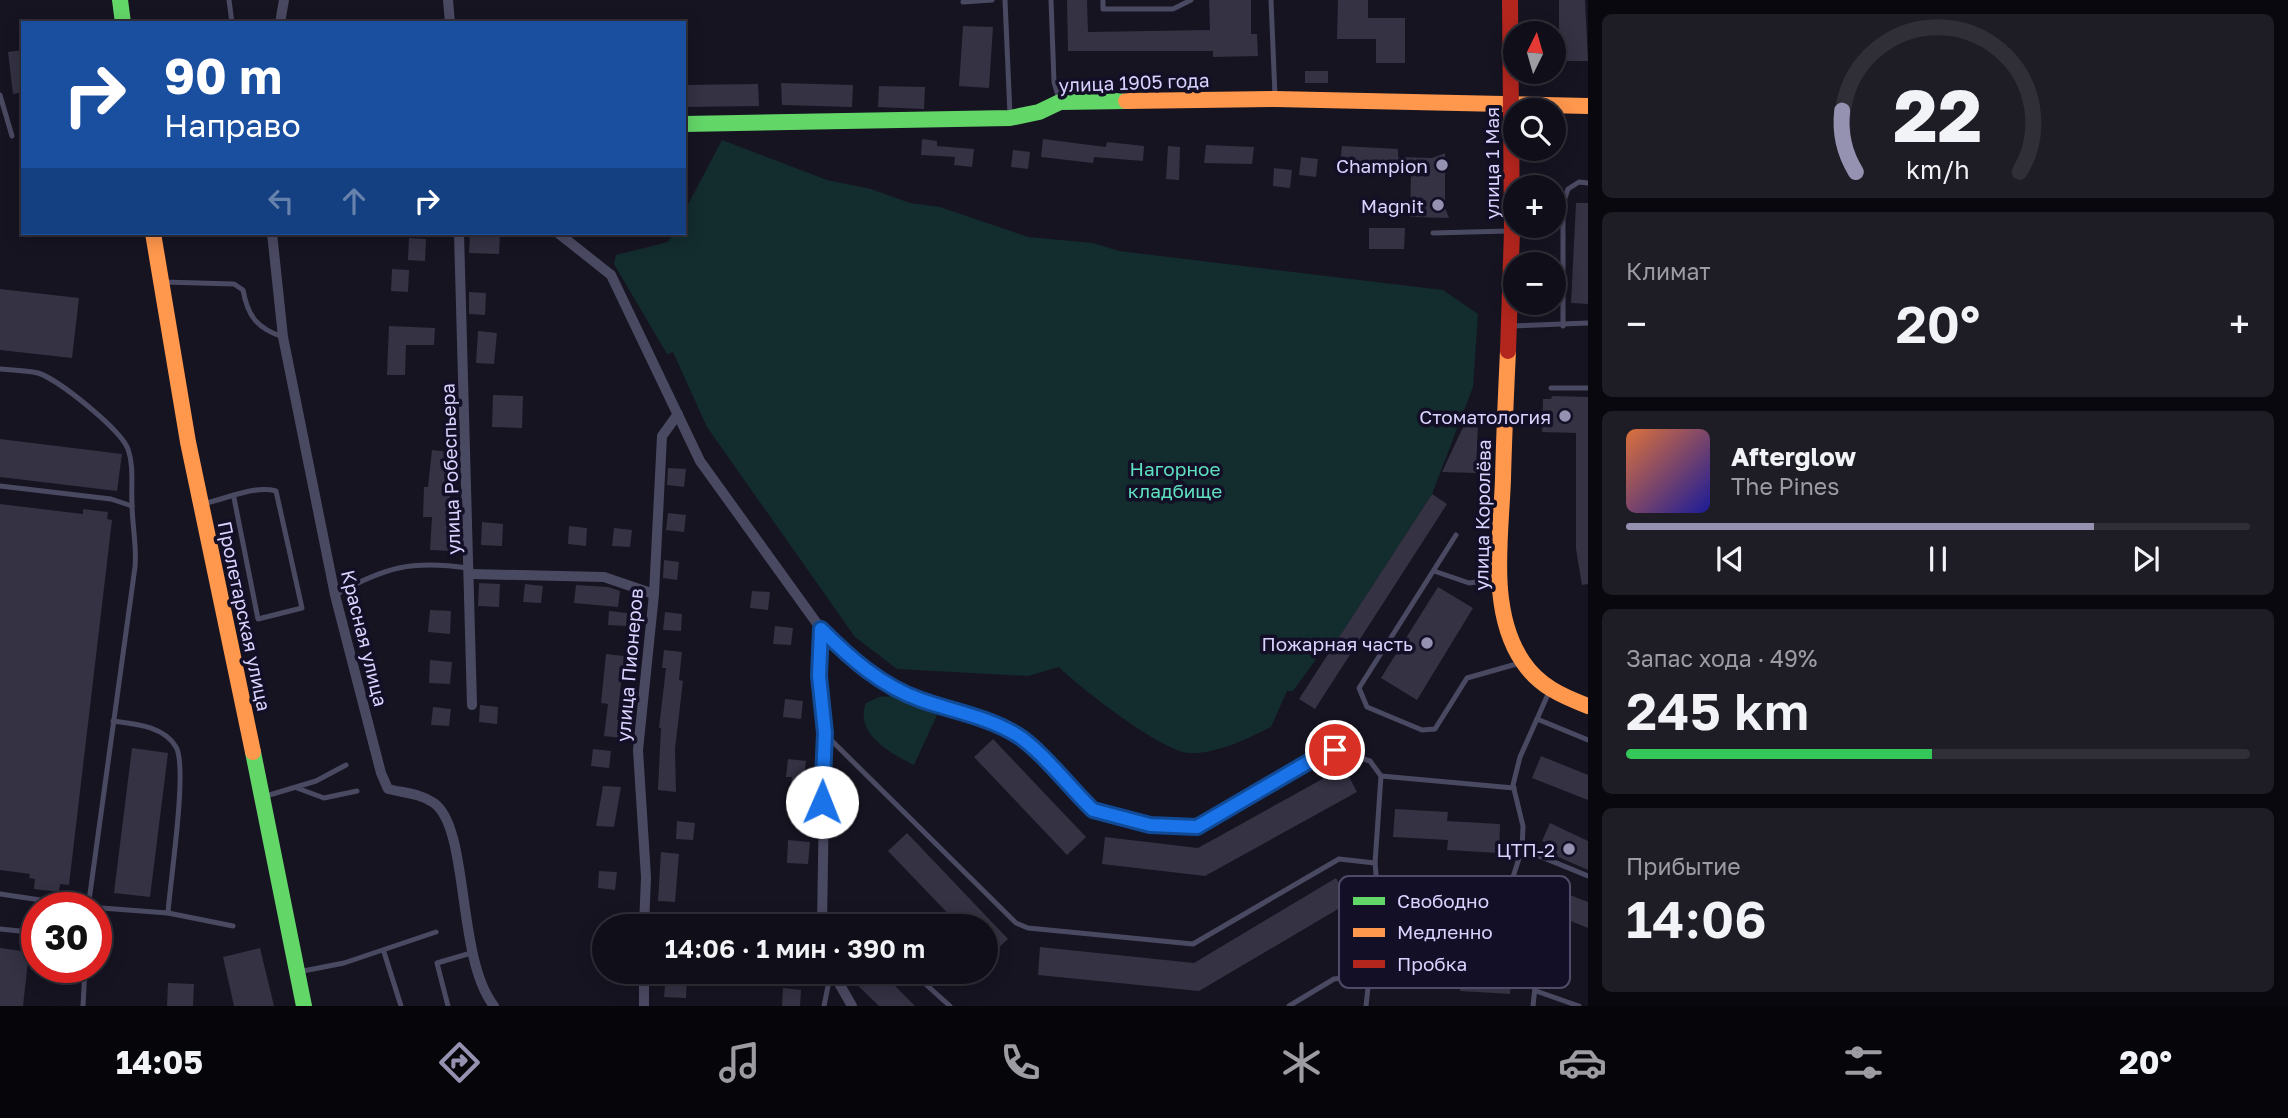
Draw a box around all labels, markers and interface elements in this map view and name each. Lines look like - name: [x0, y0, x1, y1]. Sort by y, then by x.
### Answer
- north arrow: [1503, 21, 1566, 84]
- map controls: [1503, 21, 1566, 315]
- text: 90 m: [164, 46, 282, 105]
- icon: right: [49, 49, 140, 140]
- street label: улица 1905 года: [1058, 68, 1210, 96]
- text: 22: [1894, 72, 1982, 159]
- button: search: [1503, 98, 1566, 161]
- text: Направо: [164, 106, 301, 144]
- street label: улица 1 Мая: [1480, 107, 1503, 219]
- place label: Champion: [1336, 154, 1428, 177]
- text: km/h: [1906, 154, 1970, 185]
- marker: Champion: [1434, 157, 1450, 173]
- button: +: [1503, 175, 1566, 238]
- icon: left: [262, 182, 300, 220]
- icon: ahead: [335, 182, 373, 220]
- icon: right: [408, 182, 446, 220]
- place label: Magnit: [1361, 194, 1424, 217]
- marker: Magnit: [1430, 197, 1446, 213]
- button: −: [1503, 252, 1566, 315]
- text: Климат: [1626, 257, 1711, 285]
- text: 20°: [1896, 292, 1980, 354]
- text: −: [1626, 301, 1647, 346]
- text: +: [2229, 301, 2250, 346]
- street label: улица Робеспьера: [436, 383, 464, 555]
- place label: Стоматология: [1419, 405, 1551, 428]
- marker: Стоматология: [1557, 408, 1573, 424]
- street label: улица Королёва: [1469, 439, 1495, 591]
- text: Afterglow: [1731, 441, 1856, 472]
- park label: Нагорное кладбище: [1128, 457, 1222, 502]
- text: The Pines: [1731, 472, 1839, 500]
- street label: Пролетарская улица: [214, 519, 276, 713]
- icon: previous: [1711, 540, 1749, 578]
- icon: pause: [1919, 540, 1957, 578]
- icon: next: [2127, 540, 2165, 578]
- street label: Красная улица: [337, 567, 393, 709]
- street label: улица Пионеров: [611, 587, 647, 743]
- place label: Пожарная часть: [1261, 632, 1413, 655]
- marker: Пожарная часть: [1419, 635, 1435, 651]
- text: Запас хода · 49%: [1626, 644, 1817, 672]
- text: 245 km: [1626, 679, 1809, 741]
- pin: [1305, 720, 1365, 780]
- icon: arrive: [1316, 731, 1354, 769]
- position arrow: [785, 765, 859, 839]
- place label: ЦТП-2: [1497, 838, 1555, 861]
- marker: ЦТП-2: [1561, 841, 1577, 857]
- text: Прибытие: [1626, 852, 1741, 880]
- legend: [1339, 876, 1570, 988]
- text: 14:06: [1626, 887, 1767, 949]
- text: Свободно: [1397, 889, 1489, 912]
- speed limit sign: 30: [21, 892, 112, 983]
- text: Медленно: [1397, 920, 1493, 943]
- text: 14:06 · 1 мин · 390 m: [665, 933, 925, 964]
- text: Пробка: [1397, 952, 1467, 975]
- icon: directions: [435, 1038, 484, 1087]
- icon: music: [715, 1038, 764, 1087]
- icon: phone: [996, 1038, 1045, 1087]
- icon: climate: [1277, 1038, 1326, 1087]
- icon: car: [1558, 1038, 1607, 1087]
- icon: filters: [1839, 1038, 1888, 1087]
- text: 14:05: [116, 1043, 203, 1081]
- text: 20°: [2119, 1043, 2172, 1081]

